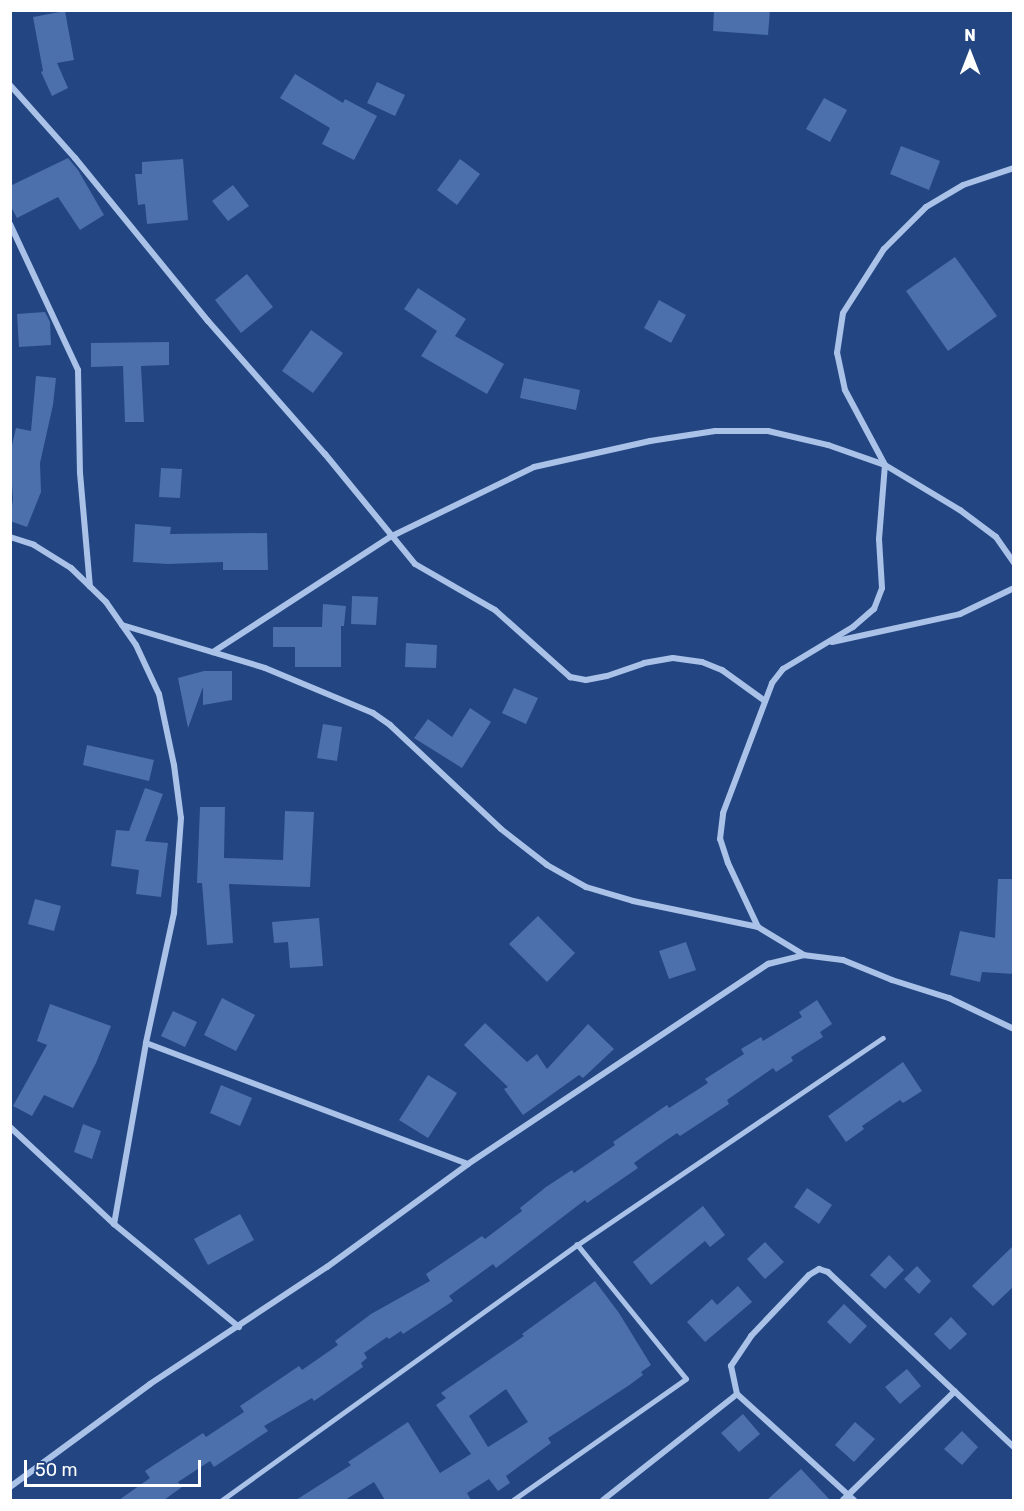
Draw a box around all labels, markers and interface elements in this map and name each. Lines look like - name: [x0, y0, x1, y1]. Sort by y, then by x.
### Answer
- north arrow: [940, 24, 1000, 84]
- text: N: [964, 26, 976, 45]
- scale bar: [27, 1448, 204, 1486]
- text: 50 m: [35, 1459, 78, 1481]

